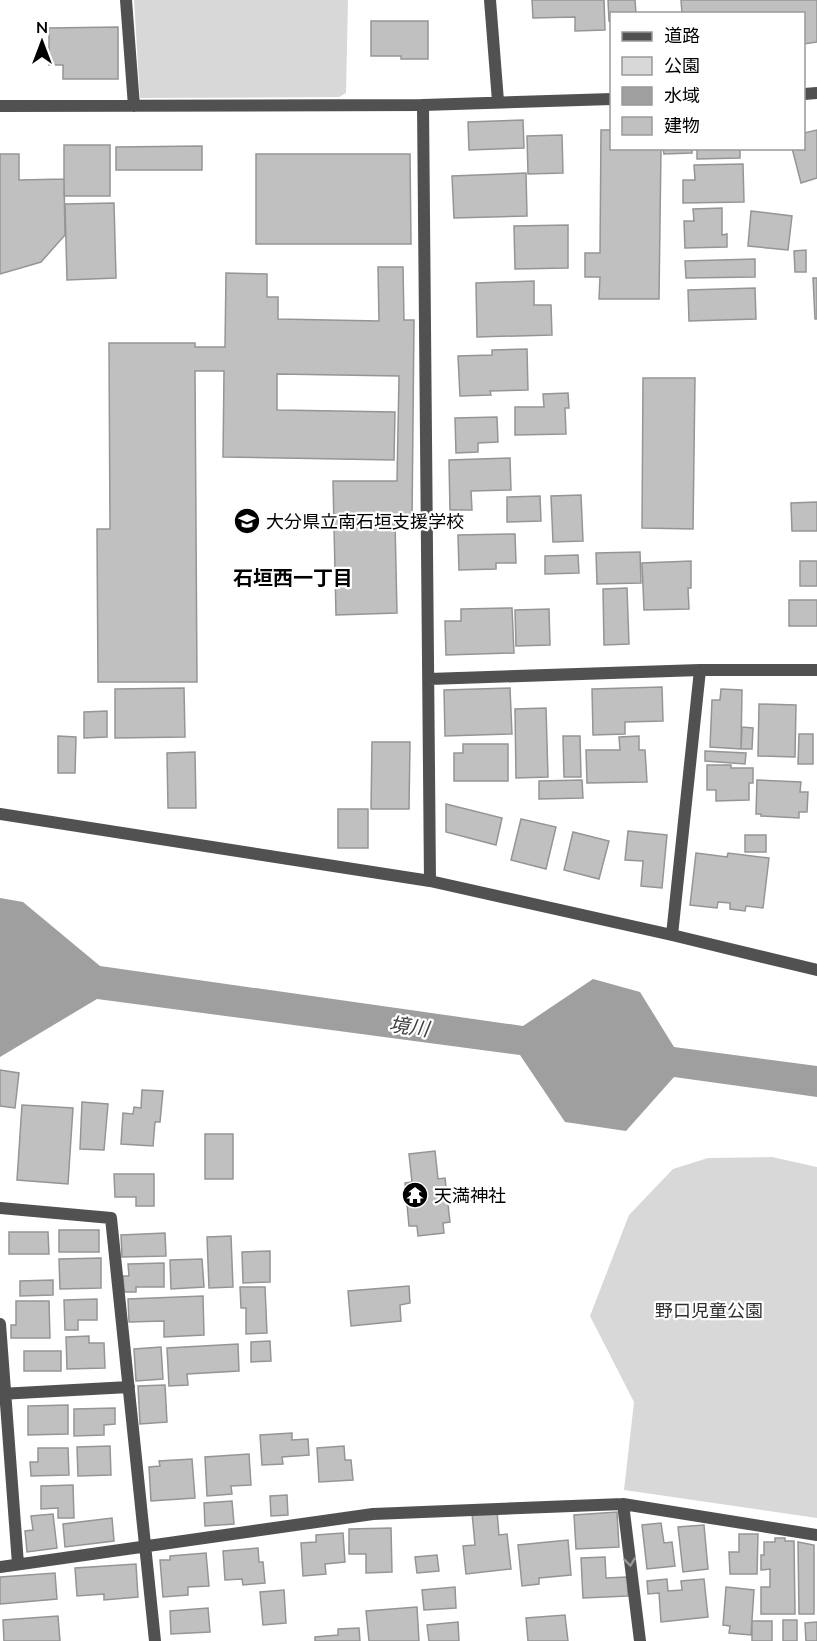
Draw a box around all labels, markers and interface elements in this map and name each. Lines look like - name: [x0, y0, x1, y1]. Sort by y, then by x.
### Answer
- north arrow: [12, 12, 72, 72]
- legend: [610, 12, 805, 150]
- text: N: [36, 17, 48, 37]
- text: 道路: [664, 24, 700, 47]
- text: 公園: [664, 54, 700, 77]
- text: 水域: [664, 84, 700, 107]
- text: 建物: [664, 114, 700, 137]
- school or university icon: 大分県立南石垣支援学校: [232, 506, 262, 536]
- place label: 大分県立南石垣支援学校: [266, 510, 464, 533]
- district label: 石垣西一丁目: [233, 565, 353, 590]
- water label: 境川: [387, 1011, 433, 1041]
- temple icon: 天満神社: [400, 1180, 430, 1210]
- place label: 天満神社: [434, 1184, 506, 1207]
- park label: 野口児童公園: [655, 1299, 763, 1322]
- one-way arrow: [623, 1557, 636, 1566]

